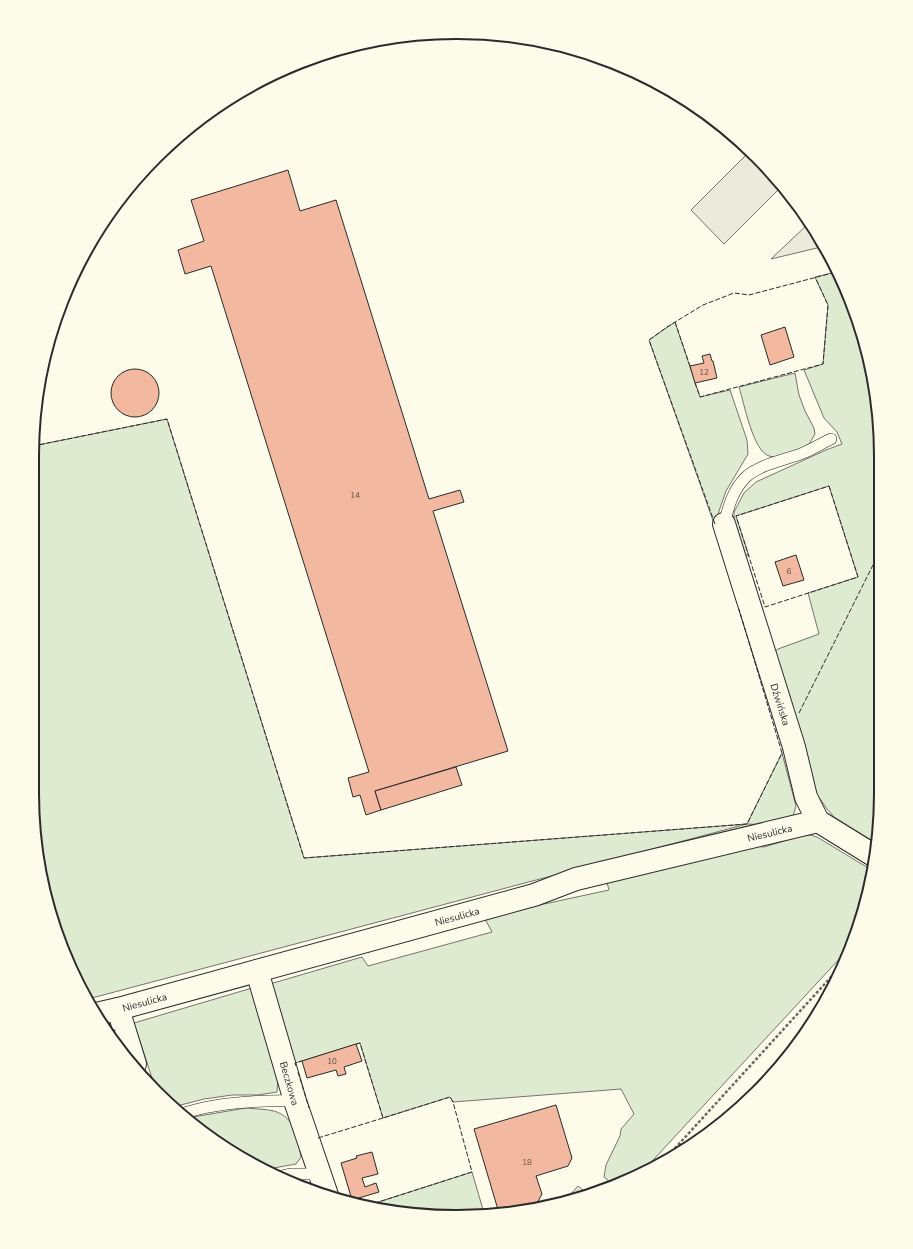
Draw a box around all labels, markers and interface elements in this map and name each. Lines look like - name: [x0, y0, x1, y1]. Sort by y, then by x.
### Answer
- house number: 12: [699, 367, 709, 378]
- house number: 14: [350, 490, 360, 501]
- house number: 6: [787, 566, 792, 577]
- street label: Dźwińska: [766, 682, 793, 727]
- street label: Niesulicka: [746, 821, 794, 846]
- street label: Niesulicka: [433, 904, 481, 930]
- street label: Niesulicka: [121, 990, 169, 1016]
- house number: 10: [327, 1056, 337, 1067]
- street label: Beczkowa: [276, 1060, 302, 1108]
- house number: 18: [522, 1157, 532, 1168]

